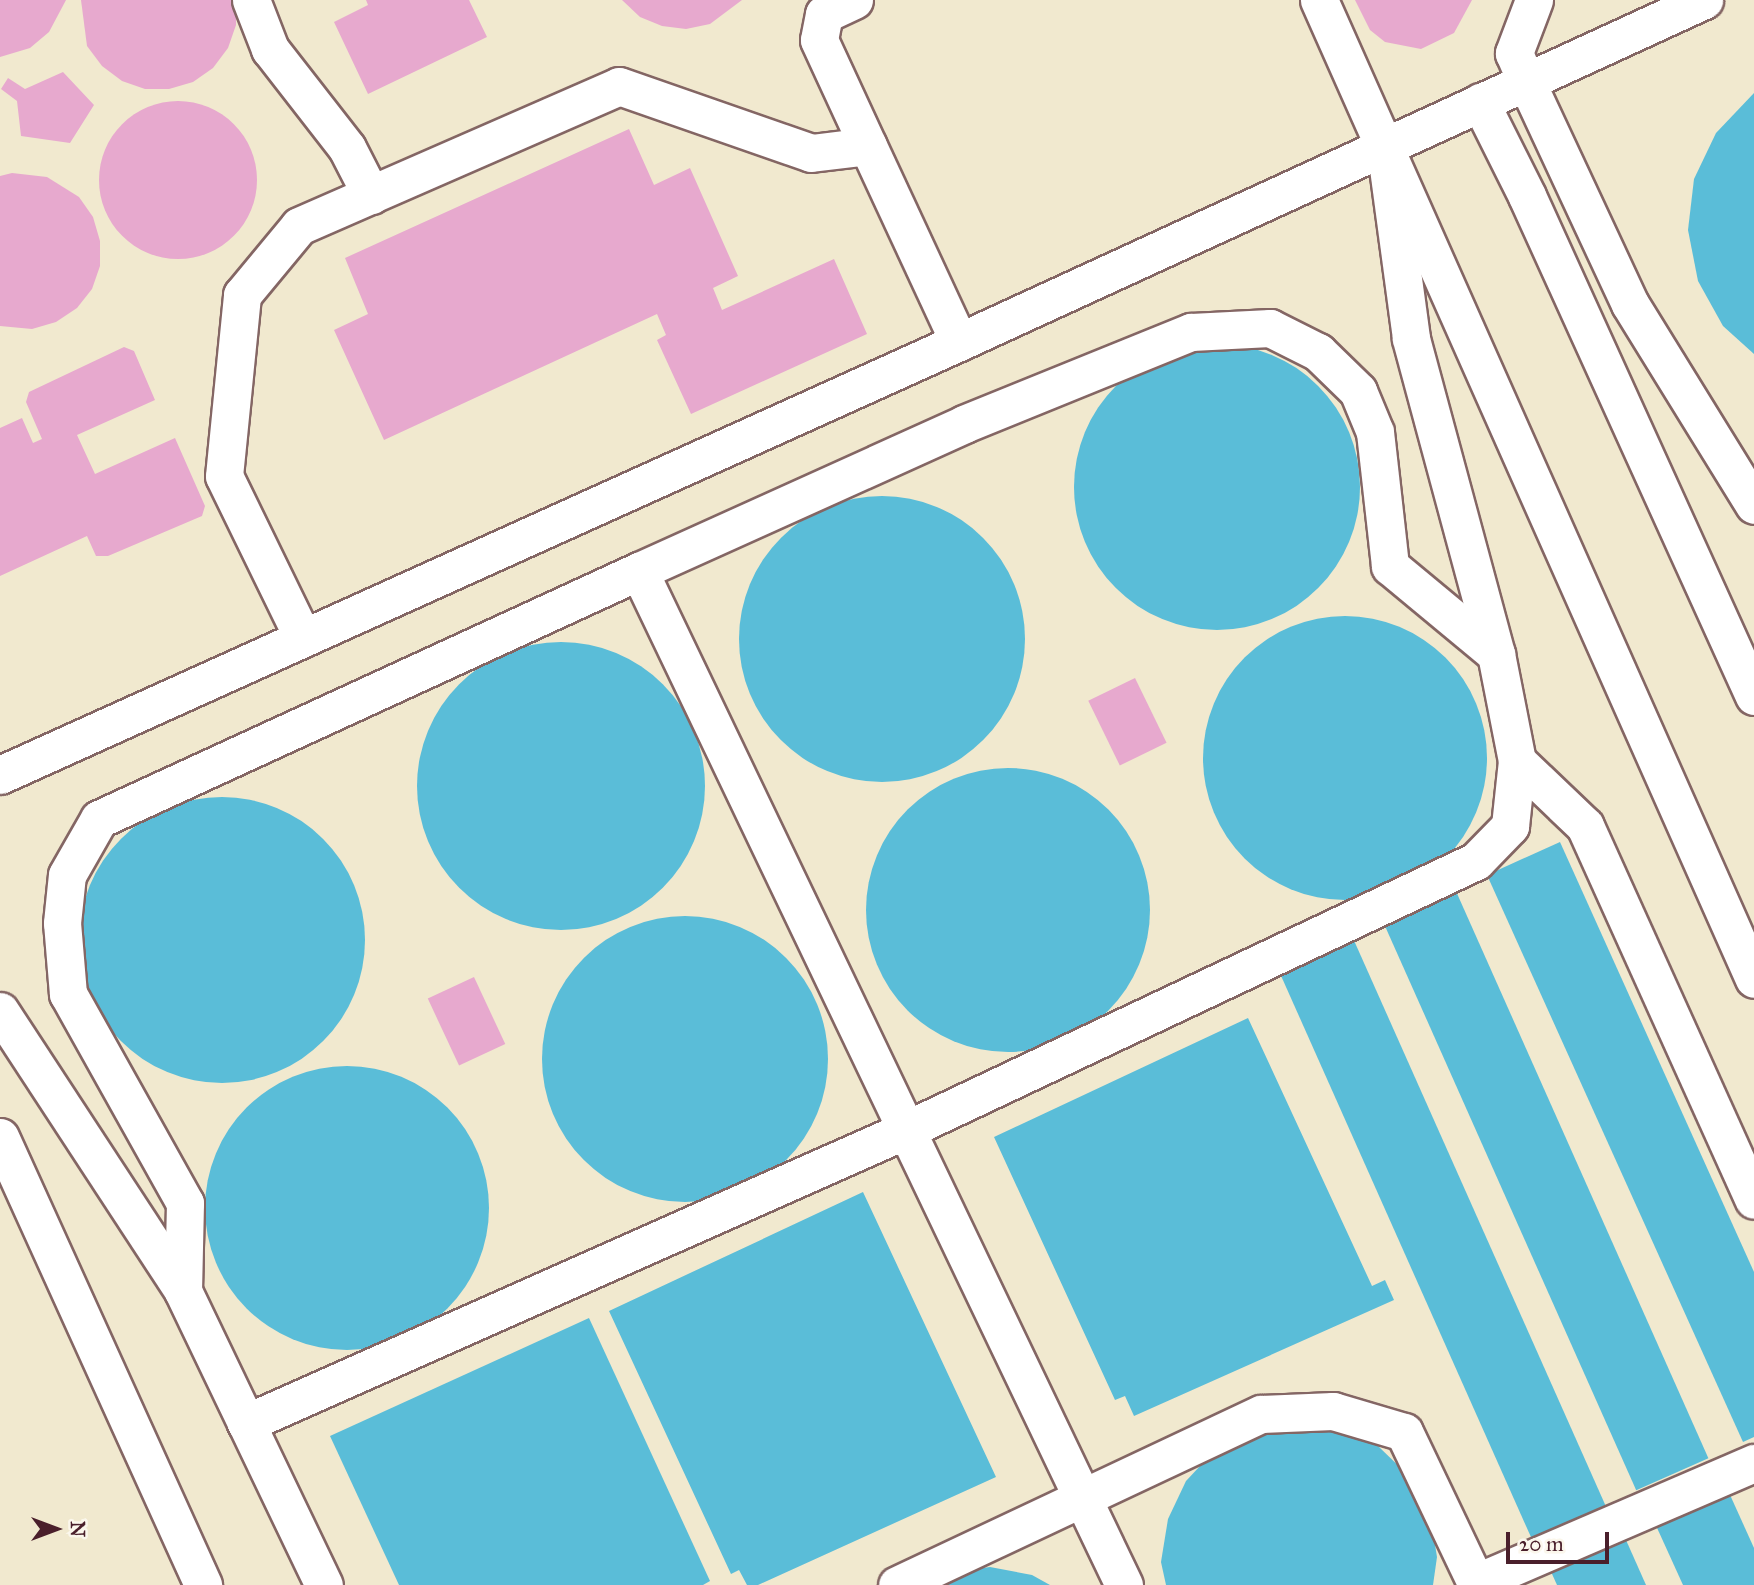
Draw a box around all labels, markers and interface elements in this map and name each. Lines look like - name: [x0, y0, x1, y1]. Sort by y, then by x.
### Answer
- north arrow: [21, 1494, 91, 1564]
- scale bar: [1509, 1518, 1612, 1562]
- text: N: [66, 1521, 89, 1537]
- text: 20 m: [1519, 1531, 1564, 1557]

